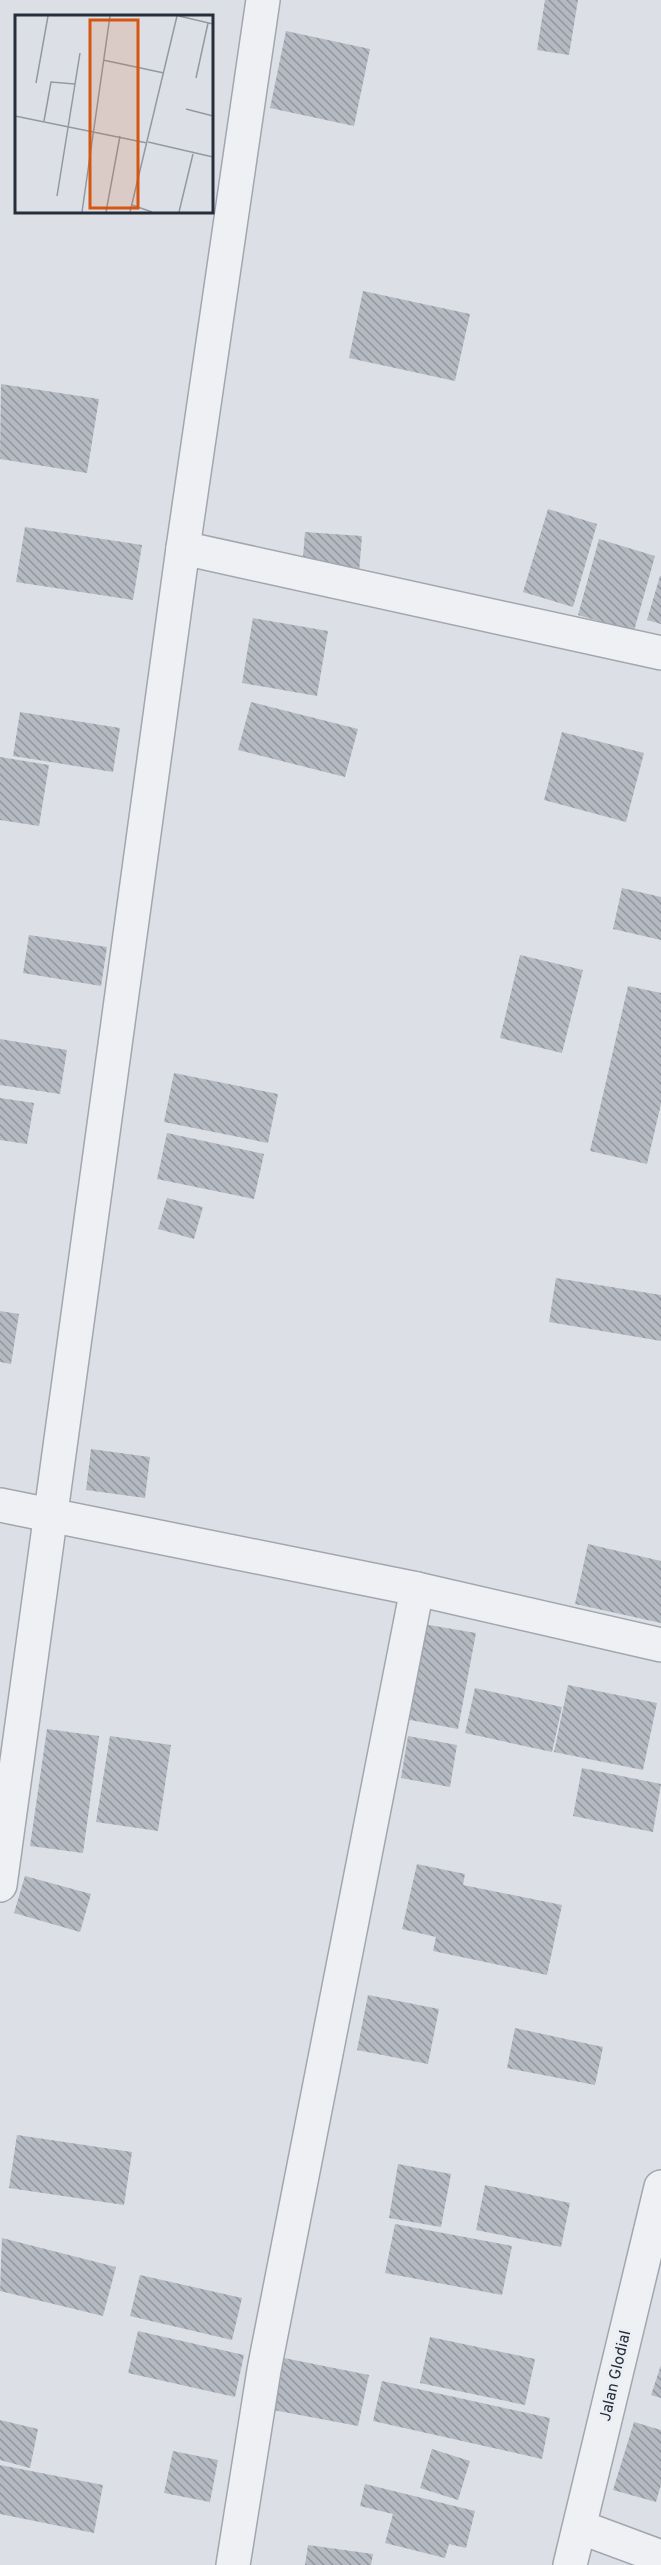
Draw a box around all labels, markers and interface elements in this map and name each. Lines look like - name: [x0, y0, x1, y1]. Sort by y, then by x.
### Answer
- inset map: [15, 15, 213, 213]
- street label: Jalan Glodial: [596, 2329, 636, 2423]

